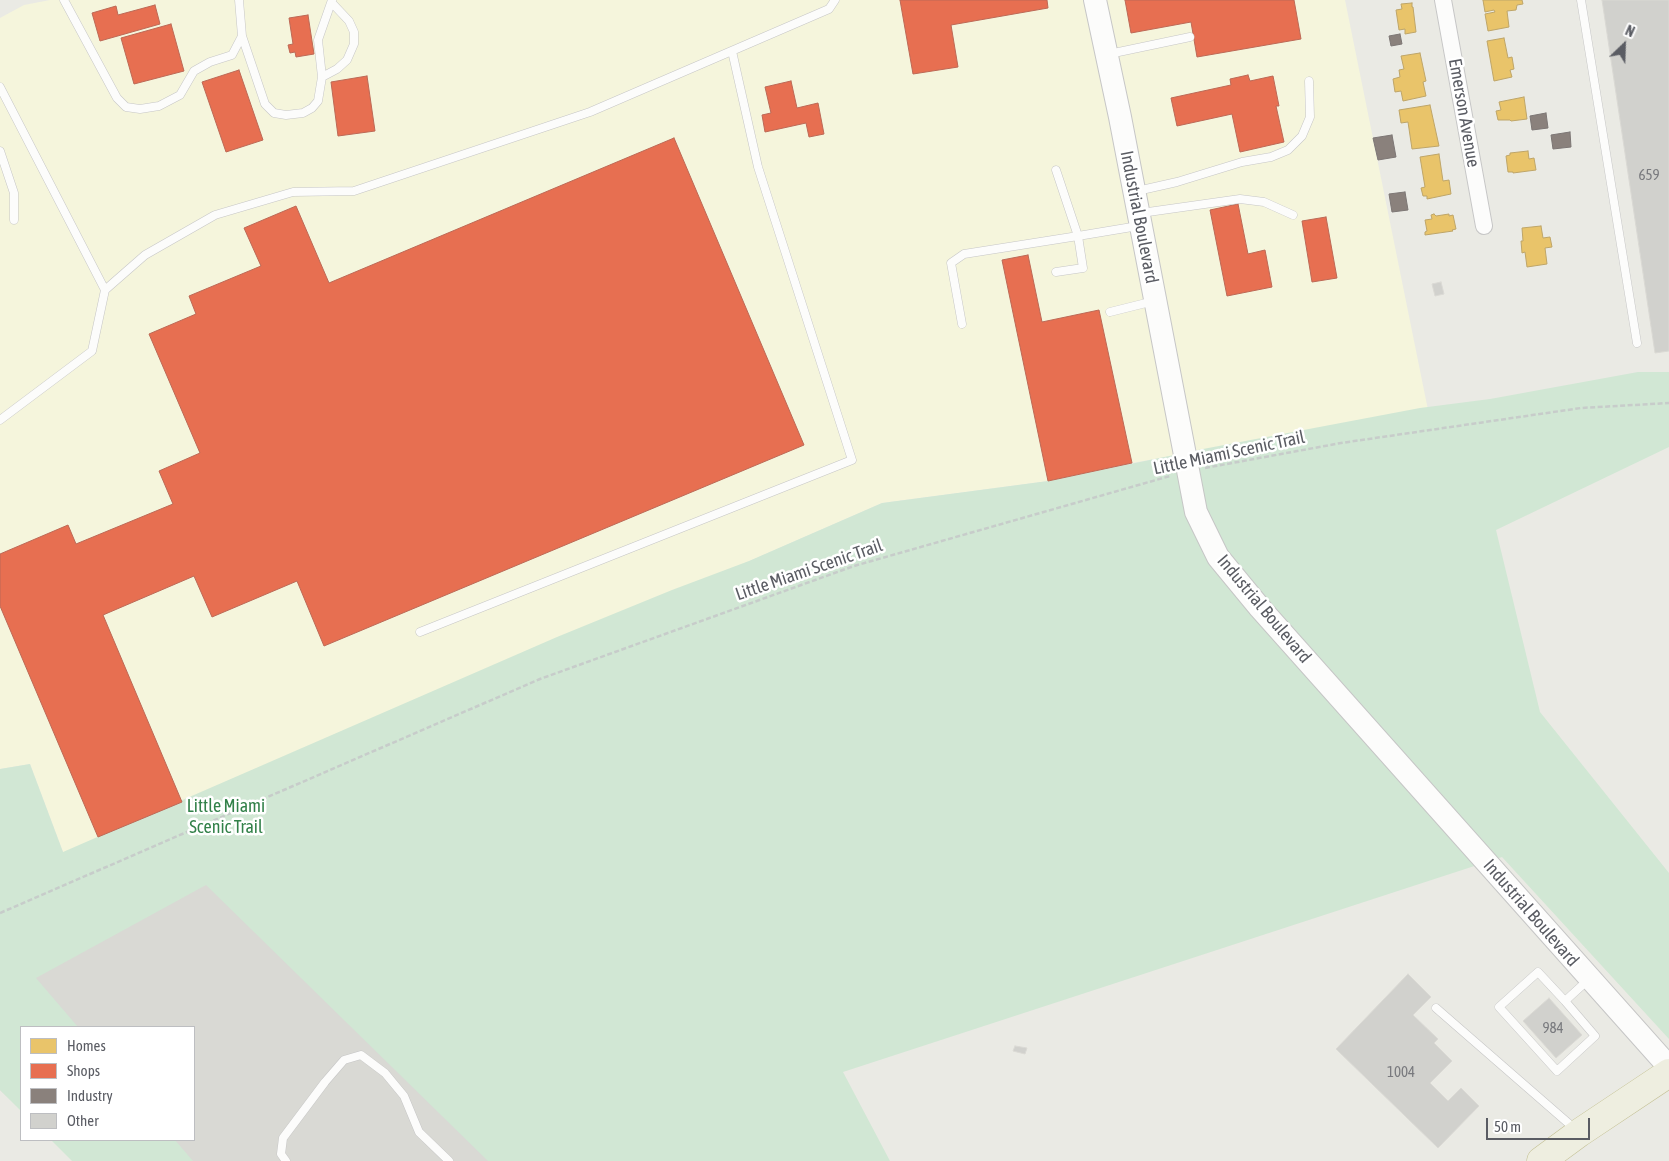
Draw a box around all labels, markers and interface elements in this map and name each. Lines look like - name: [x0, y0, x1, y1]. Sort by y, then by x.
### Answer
- north arrow: [1599, 20, 1649, 70]
- text: N: [1623, 22, 1637, 40]
- street label: Emerson Avenue: [1444, 57, 1484, 169]
- street label: Industrial Boulevard: [1116, 149, 1162, 285]
- house number: 659: [1638, 166, 1660, 184]
- street label: Little Miami Scenic Trail: [1151, 426, 1307, 480]
- street label: Little Miami Scenic Trail: [733, 535, 885, 605]
- street label: Industrial Boulevard: [1212, 550, 1316, 668]
- park label: Little Miami Scenic Trail: [187, 795, 265, 838]
- street label: Industrial Boulevard: [1479, 855, 1583, 971]
- house number: 984: [1542, 1019, 1564, 1037]
- legend: [20, 1026, 195, 1141]
- text: Homes: [67, 1037, 106, 1054]
- text: Shops: [67, 1062, 100, 1079]
- house number: 1004: [1387, 1063, 1415, 1081]
- text: Industry: [67, 1087, 113, 1104]
- scale bar: [1489, 1108, 1593, 1140]
- text: Other: [67, 1112, 99, 1129]
- text: 50 m: [1494, 1118, 1521, 1135]

